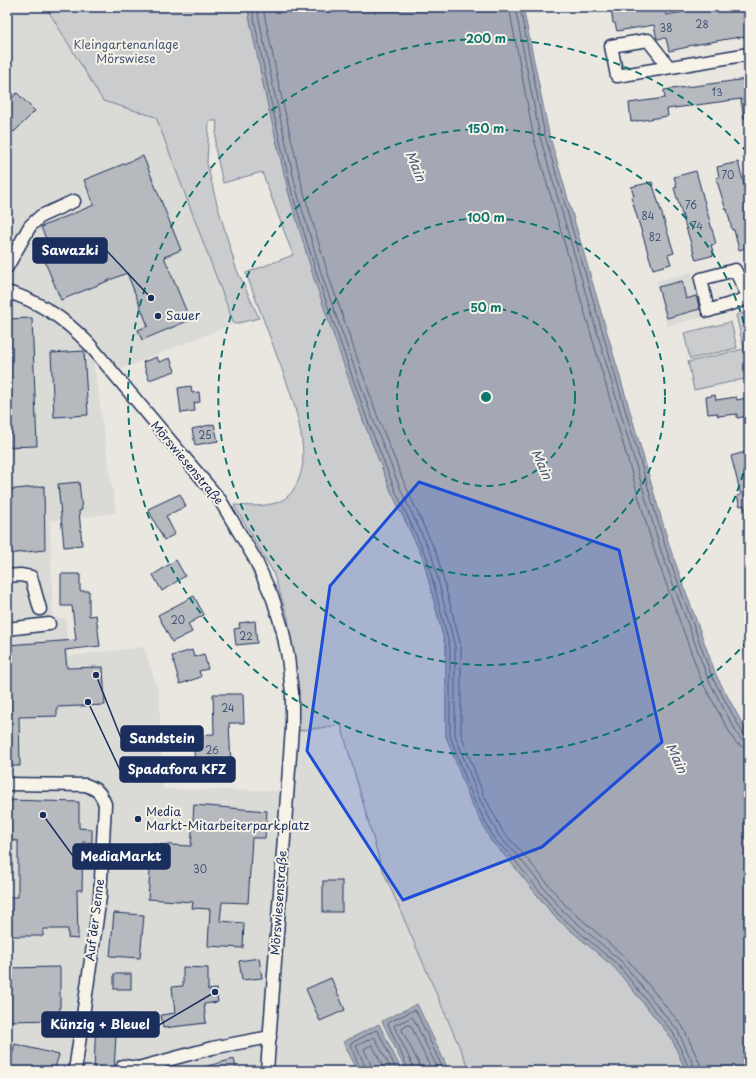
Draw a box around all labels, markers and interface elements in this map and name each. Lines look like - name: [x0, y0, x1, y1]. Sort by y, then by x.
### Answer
- house number: 28: [695, 16, 709, 31]
- house number: 38: [660, 20, 672, 35]
- text: 200 m: [466, 29, 506, 47]
- park label: Kleingartenanlage Mörswiese: [73, 35, 179, 67]
- house number: 13: [711, 84, 723, 99]
- text: 150 m: [468, 119, 504, 137]
- water label: Main: [402, 148, 432, 185]
- house number: 70: [722, 167, 734, 182]
- house number: 76: [685, 197, 697, 212]
- text: 100 m: [467, 208, 505, 226]
- house number: 84: [642, 208, 655, 223]
- house number: 74: [691, 218, 703, 233]
- house number: 82: [649, 229, 661, 244]
- callout: Sawazki: [33, 238, 107, 263]
- text: Sawazki: [41, 240, 99, 259]
- text: 50 m: [470, 298, 502, 316]
- place label: Sauer: [166, 306, 201, 324]
- marker: Sauer: [153, 311, 163, 321]
- centre of rings: [479, 390, 493, 404]
- street label: Mörswiesenstraße: [147, 416, 228, 508]
- house number: 25: [198, 427, 212, 442]
- water label: Main: [527, 446, 558, 483]
- house number: 20: [171, 612, 185, 627]
- house number: 22: [239, 628, 253, 643]
- house number: 24: [221, 700, 235, 715]
- callout: Sandstein: [121, 726, 203, 751]
- text: Sandstein: [129, 728, 195, 747]
- water label: Main: [662, 740, 693, 777]
- house number: 26: [205, 742, 219, 757]
- callout: Spadafora KFZ: [120, 757, 235, 782]
- text: Spadafora KFZ: [128, 759, 226, 778]
- place label: Media Markt-Mitarbeiterparkplatz: [146, 802, 310, 834]
- marker: Media Markt-Mitarbeiterparkplatz: [133, 814, 143, 824]
- callout: MediaMarkt: [73, 844, 170, 869]
- text: MediaMarkt: [80, 846, 162, 865]
- street label: Mörswiesenstraße: [265, 850, 291, 956]
- house number: 30: [193, 861, 207, 876]
- street label: Auf der Senne: [80, 877, 108, 962]
- callout: Künzig + Bleuel: [42, 1012, 159, 1037]
- text: Künzig + Bleuel: [50, 1014, 150, 1033]

